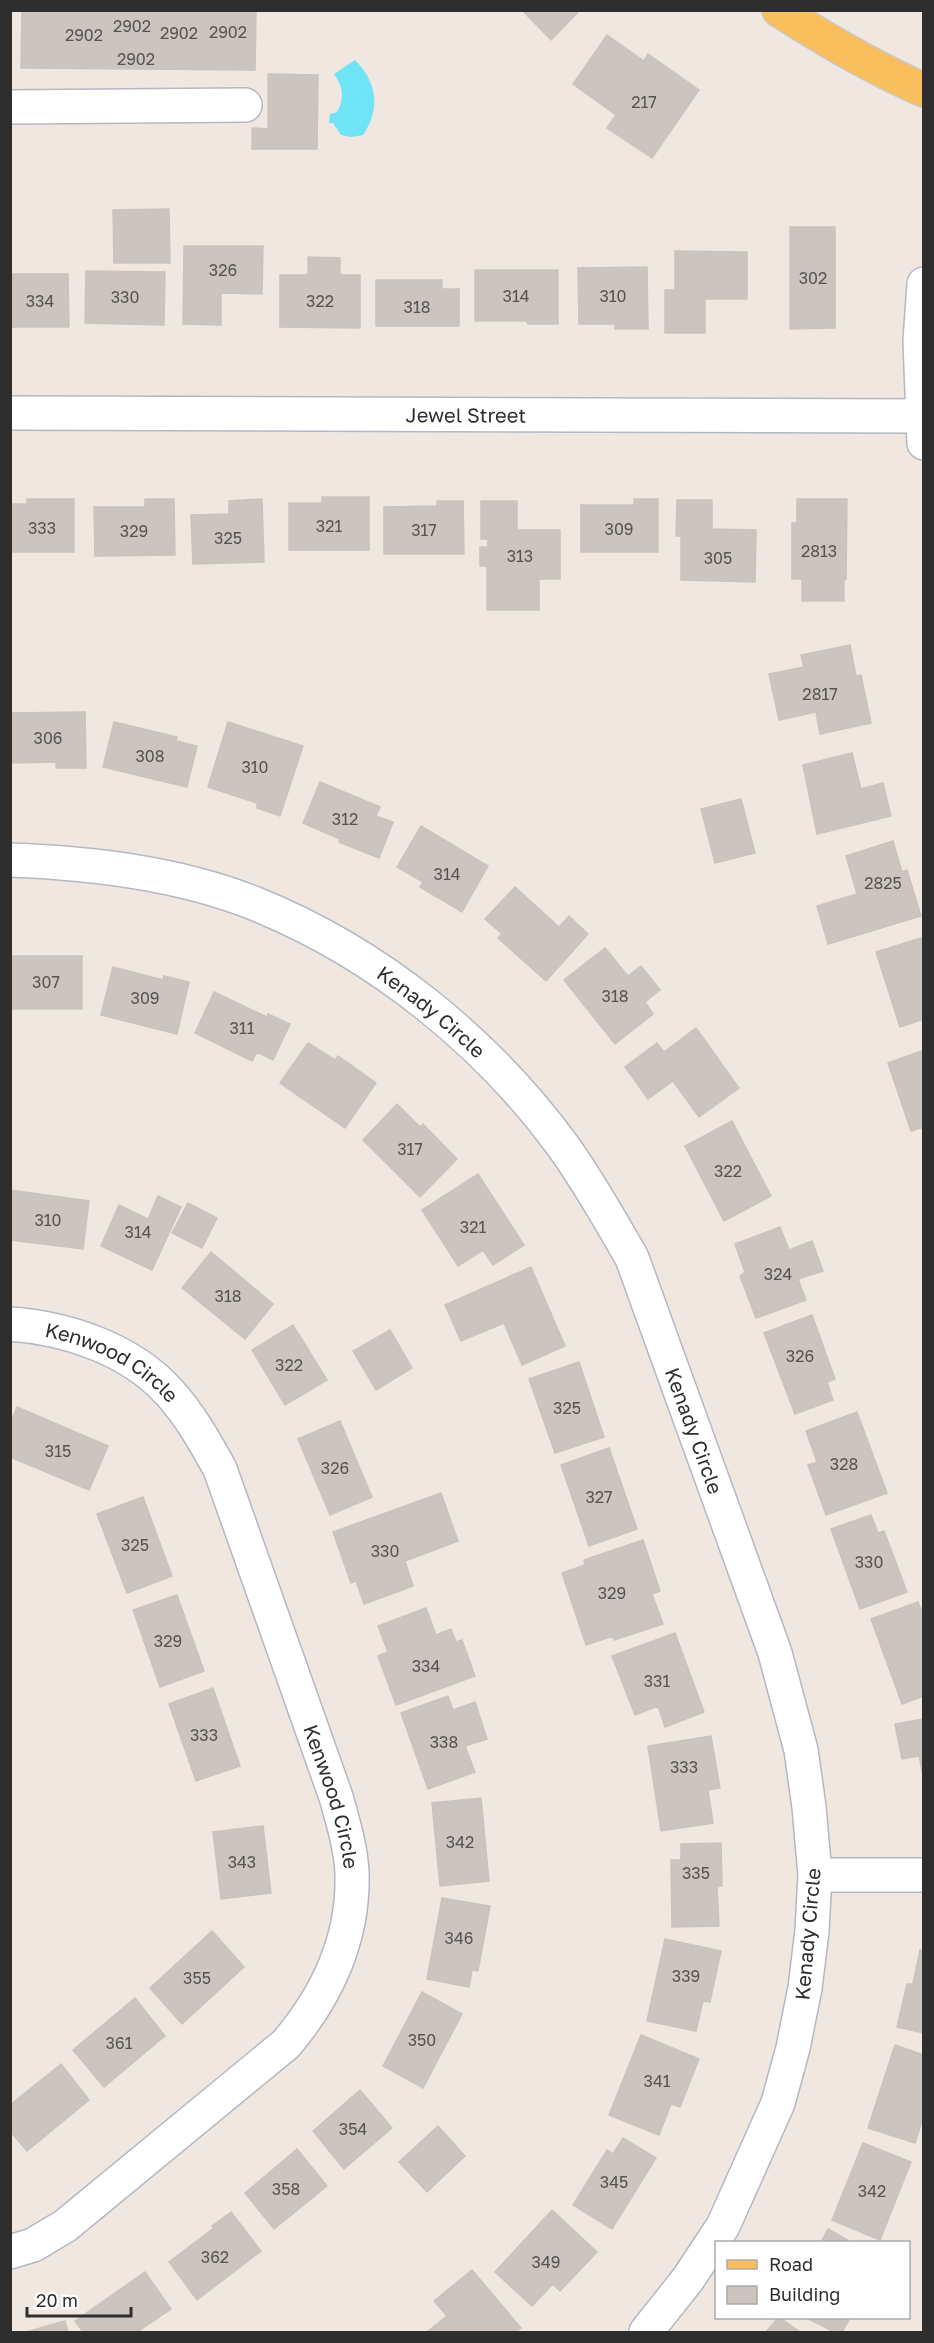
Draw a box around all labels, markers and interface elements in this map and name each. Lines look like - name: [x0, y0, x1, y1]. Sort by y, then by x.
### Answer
- house number: 2902: [113, 16, 151, 36]
- house number: 2902: [209, 22, 247, 42]
- house number: 2902: [160, 23, 198, 43]
- house number: 2902: [65, 25, 103, 45]
- house number: 2902: [117, 49, 155, 69]
- house number: 217: [631, 92, 657, 112]
- house number: 326: [209, 260, 237, 280]
- house number: 302: [799, 268, 827, 288]
- house number: 314: [503, 286, 529, 306]
- house number: 310: [599, 286, 627, 306]
- house number: 330: [111, 287, 139, 307]
- house number: 334: [26, 291, 54, 311]
- house number: 322: [306, 291, 334, 311]
- house number: 318: [404, 297, 430, 317]
- street label: Jewel Street: [406, 402, 526, 427]
- house number: 321: [316, 516, 342, 536]
- house number: 333: [28, 518, 56, 538]
- house number: 309: [605, 519, 633, 539]
- house number: 317: [411, 520, 437, 540]
- house number: 329: [120, 521, 148, 541]
- house number: 325: [214, 528, 242, 548]
- house number: 2813: [801, 541, 837, 561]
- house number: 313: [507, 546, 533, 566]
- house number: 305: [704, 548, 732, 568]
- house number: 2817: [802, 684, 838, 704]
- house number: 306: [34, 728, 62, 748]
- house number: 308: [135, 746, 165, 766]
- house number: 310: [241, 757, 269, 777]
- house number: 312: [332, 809, 358, 829]
- house number: 314: [434, 864, 460, 884]
- house number: 2825: [864, 873, 902, 893]
- street label: Kenady Circle: [373, 960, 491, 1062]
- house number: 307: [32, 972, 60, 992]
- house number: 318: [602, 986, 628, 1006]
- house number: 309: [131, 988, 159, 1008]
- house number: 311: [230, 1018, 255, 1038]
- house number: 317: [397, 1139, 423, 1159]
- house number: 322: [714, 1161, 742, 1181]
- house number: 310: [34, 1210, 62, 1230]
- house number: 321: [460, 1217, 486, 1237]
- house number: 314: [125, 1222, 151, 1242]
- house number: 324: [764, 1264, 792, 1284]
- house number: 318: [215, 1286, 241, 1306]
- street label: Kenwood Circle: [43, 1317, 184, 1407]
- house number: 326: [786, 1346, 814, 1366]
- house number: 322: [275, 1355, 303, 1375]
- street label: Kenady Circle: [661, 1364, 728, 1497]
- house number: 325: [553, 1398, 581, 1418]
- house number: 315: [45, 1441, 71, 1461]
- house number: 328: [830, 1454, 858, 1474]
- house number: 326: [321, 1458, 349, 1478]
- house number: 327: [585, 1487, 613, 1507]
- house number: 325: [121, 1535, 149, 1555]
- house number: 330: [371, 1541, 399, 1561]
- house number: 330: [855, 1552, 883, 1572]
- house number: 329: [598, 1583, 626, 1603]
- house number: 329: [154, 1631, 182, 1651]
- house number: 334: [412, 1656, 440, 1676]
- house number: 331: [644, 1671, 670, 1691]
- street label: Kenwood Circle: [299, 1721, 364, 1870]
- house number: 333: [190, 1725, 218, 1745]
- house number: 338: [430, 1732, 458, 1752]
- house number: 333: [670, 1757, 698, 1777]
- house number: 342: [446, 1832, 474, 1852]
- house number: 343: [228, 1852, 256, 1872]
- house number: 335: [682, 1863, 710, 1883]
- street label: Kenady Circle: [789, 1867, 825, 2001]
- house number: 346: [445, 1928, 473, 1948]
- house number: 339: [672, 1966, 700, 1986]
- house number: 355: [183, 1968, 211, 1988]
- house number: 350: [408, 2030, 436, 2050]
- house number: 361: [106, 2033, 133, 2053]
- house number: 341: [644, 2071, 671, 2091]
- house number: 354: [339, 2119, 367, 2139]
- house number: 345: [600, 2172, 628, 2192]
- house number: 358: [272, 2179, 300, 2199]
- house number: 342: [858, 2181, 886, 2201]
- legend: [715, 2241, 910, 2319]
- house number: 362: [201, 2247, 229, 2267]
- house number: 349: [532, 2252, 560, 2272]
- text: Road: [769, 2253, 813, 2275]
- scale bar: [27, 2280, 130, 2318]
- text: Building: [769, 2283, 840, 2305]
- text: 20 m: [36, 2289, 78, 2311]

